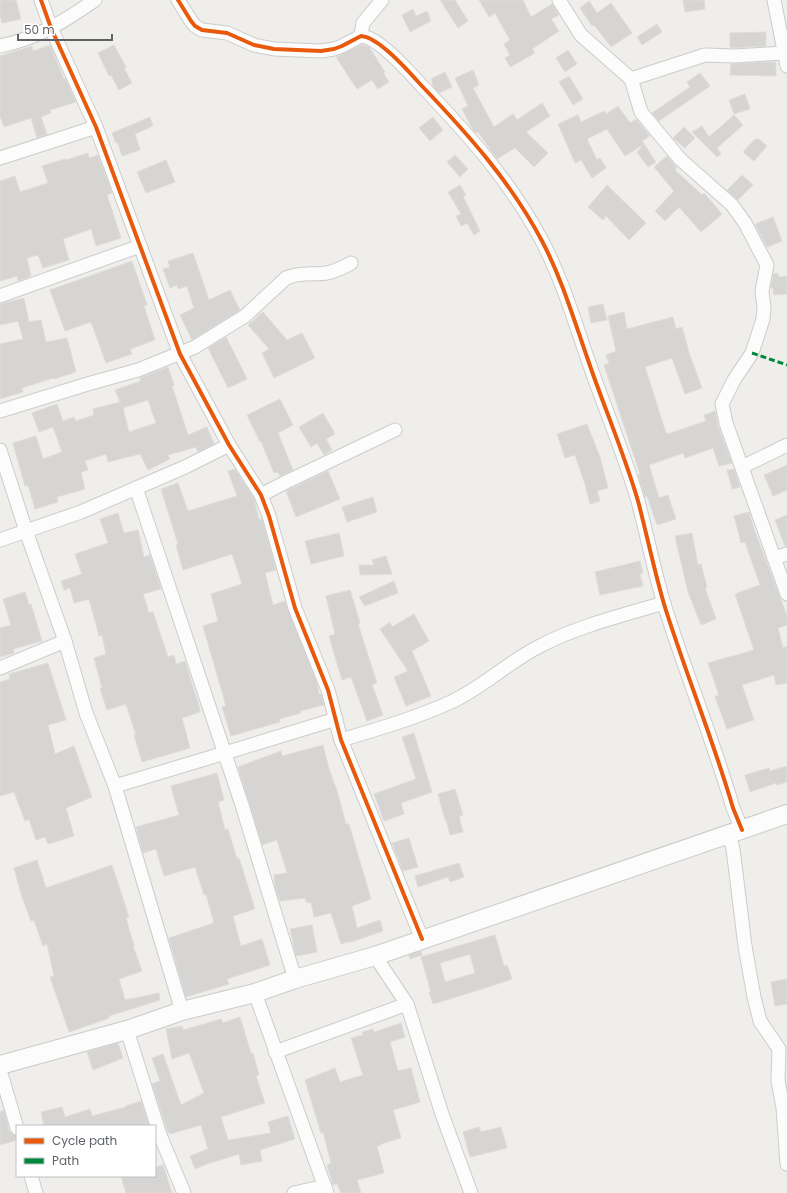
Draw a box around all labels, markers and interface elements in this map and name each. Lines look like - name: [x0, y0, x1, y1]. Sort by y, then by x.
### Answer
- scale bar: [18, 16, 112, 42]
- text: 50 m: [24, 21, 55, 38]
- legend: [16, 1125, 156, 1177]
- text: Cycle path: [52, 1132, 117, 1149]
- text: Path: [52, 1152, 79, 1169]

